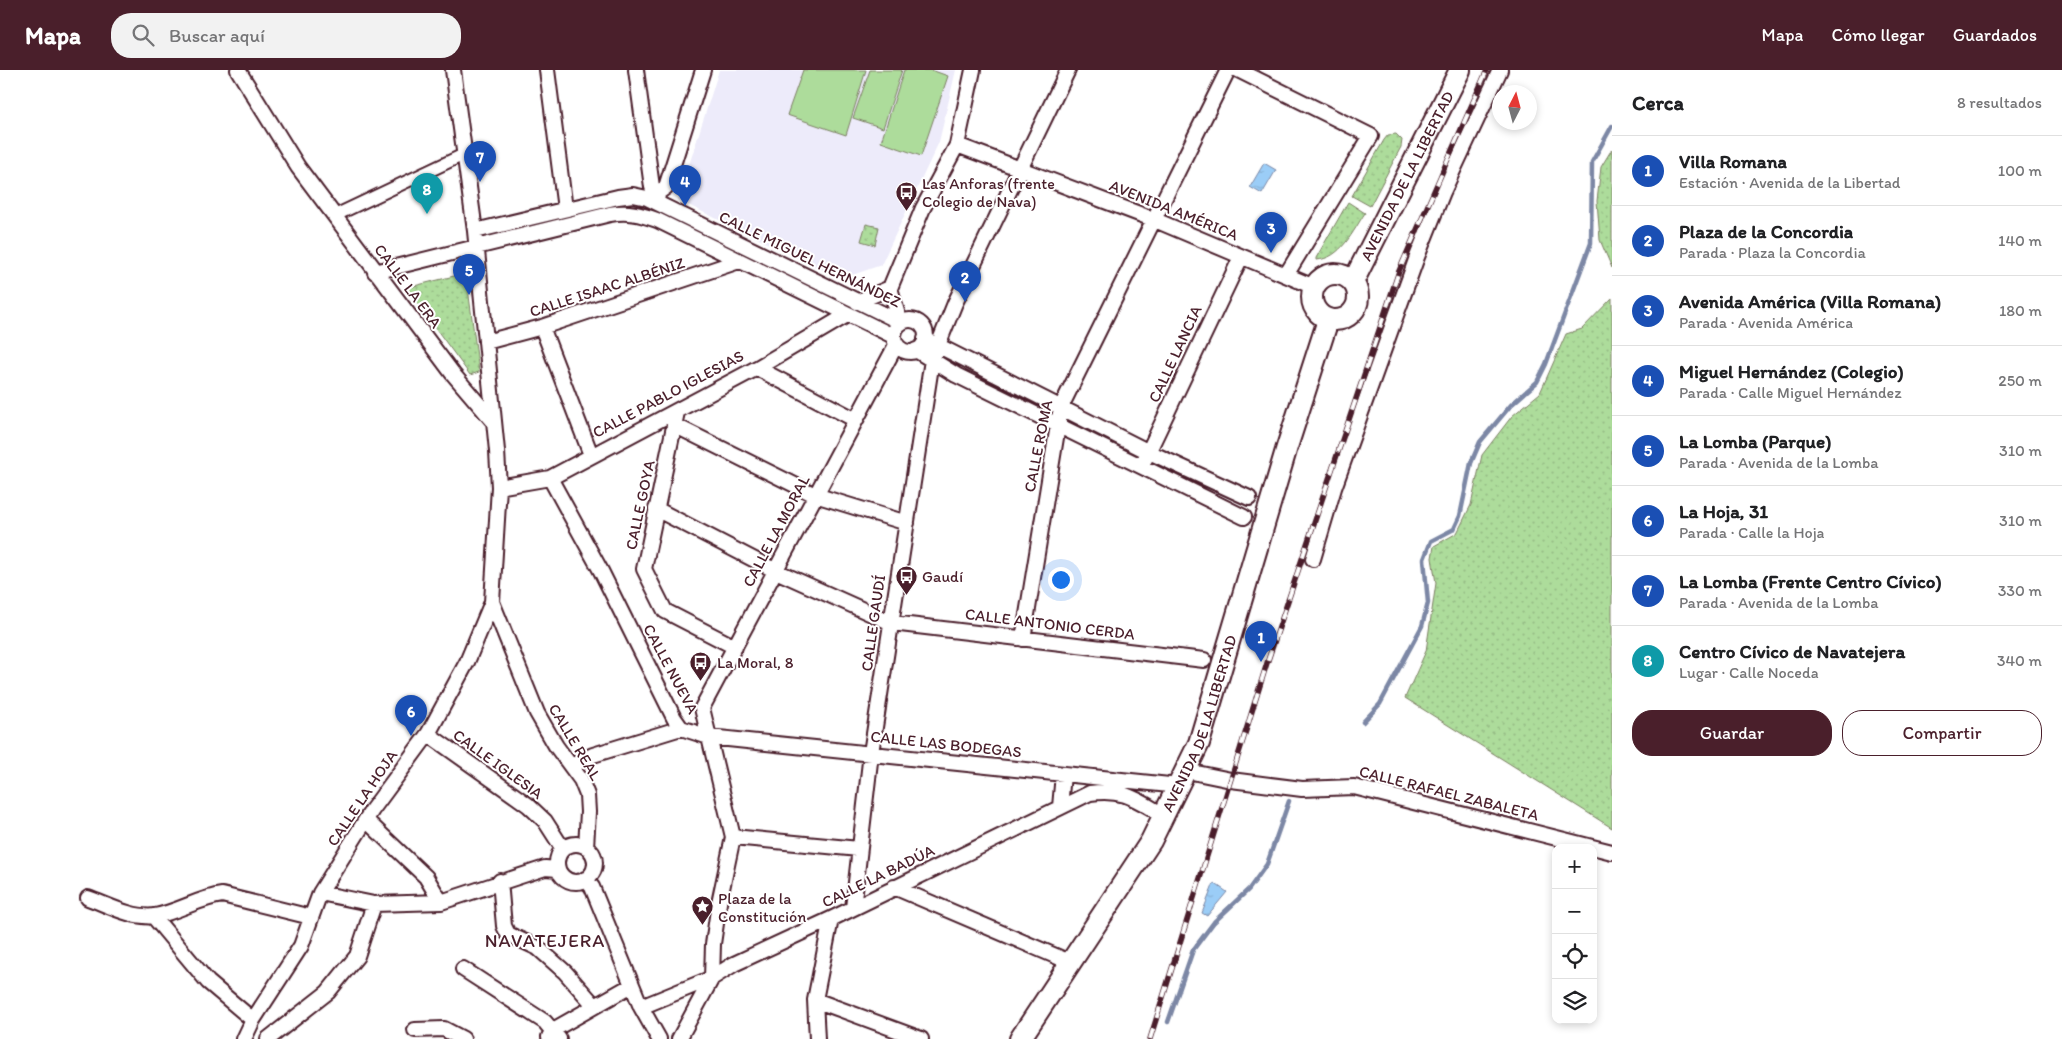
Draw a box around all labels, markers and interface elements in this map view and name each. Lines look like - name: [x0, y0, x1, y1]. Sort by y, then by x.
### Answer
- search box: [111, 13, 461, 58]
- text: Mapa: [25, 21, 81, 50]
- icon: search: [129, 21, 157, 49]
- text: Buscar aquí: [169, 24, 265, 47]
- text: Mapa: [1762, 24, 1803, 46]
- text: Cómo llegar: [1831, 24, 1925, 46]
- text: Guardados: [1953, 24, 2037, 46]
- north arrow: [1492, 85, 1537, 130]
- street label: AVENIDA DE LA LIBERTAD: [1356, 87, 1458, 264]
- text: Cerca: [1632, 90, 1684, 115]
- text: 8 resultados: [1957, 93, 2042, 112]
- pin: 7: [464, 141, 496, 182]
- text: Villa Romana: [1679, 150, 1787, 173]
- text: 1: [1644, 161, 1652, 180]
- text: 100 m: [1998, 161, 2042, 180]
- pin: 4: [669, 165, 701, 206]
- pin: 8: [411, 173, 443, 214]
- text: Estación · Avenida de la Libertad: [1679, 173, 1900, 192]
- place label: Las Anforas (frente Colegio de Nava): [922, 174, 1055, 211]
- street label: AVENIDA AMÉRICA: [1107, 175, 1241, 245]
- bus stop icon: Las Anforas (frente Colegio de Nava): [894, 180, 918, 211]
- street label: CALLE MIGUEL HERNÁNDEZ: [716, 207, 904, 311]
- pin: 3: [1255, 212, 1287, 253]
- text: Plaza de la Concordia: [1679, 220, 1853, 243]
- text: 2: [1644, 231, 1652, 250]
- text: 140 m: [1998, 231, 2042, 250]
- street label: CALLE LA ERA: [370, 240, 446, 332]
- text: Parada · Plaza la Concordia: [1679, 243, 1866, 262]
- street label: CALLE ISAAC ALBÉNIZ: [527, 253, 687, 321]
- pin: 5: [453, 254, 485, 295]
- pin: 2: [949, 261, 981, 302]
- text: Avenida América (Villa Romana): [1679, 290, 1941, 313]
- text: 3: [1644, 301, 1652, 320]
- text: 180 m: [1999, 301, 2042, 320]
- street label: CALLE LANCIA: [1144, 302, 1206, 406]
- text: Parada · Avenida América: [1679, 313, 1853, 332]
- street label: CALLE PABLO IGLESIAS: [589, 346, 747, 442]
- text: Miguel Hernández (Colegio): [1679, 360, 1904, 383]
- text: 4: [1643, 371, 1653, 390]
- text: 250 m: [1998, 371, 2042, 390]
- text: Parada · Calle Miguel Hernández: [1679, 383, 1902, 402]
- street label: CALLE ROMA: [1020, 398, 1056, 494]
- text: La Lomba (Parque): [1679, 430, 1831, 453]
- text: 5: [1644, 441, 1652, 460]
- text: 310 m: [1999, 441, 2042, 460]
- text: Parada · Avenida de la Lomba: [1679, 453, 1879, 472]
- street label: CALLE GOYA: [621, 458, 659, 552]
- street label: CALLE LA MORAL: [739, 472, 813, 590]
- text: La Hoja, 31: [1679, 500, 1768, 523]
- text: 6: [1644, 511, 1652, 530]
- text: 310 m: [1999, 511, 2042, 530]
- text: Parada · Calle la Hoja: [1679, 523, 1825, 542]
- bus stop icon: Gaudí: [894, 564, 918, 595]
- place label: Gaudí: [922, 567, 963, 586]
- your location: [1048, 567, 1074, 593]
- text: La Lomba (Frente Centro Cívico): [1679, 570, 1942, 593]
- street label: CALLE GAUDÍ: [857, 574, 889, 672]
- text: 7: [1644, 581, 1652, 600]
- text: 330 m: [1998, 581, 2042, 600]
- text: Parada · Avenida de la Lomba: [1679, 593, 1879, 612]
- street label: CALLE ANTONIO CERDA: [964, 604, 1136, 644]
- street label: CALLE NUEVA: [639, 621, 703, 717]
- pin: 1: [1245, 621, 1277, 662]
- street label: AVENIDA DE LA LIBERTAD: [1157, 632, 1240, 815]
- text: Centro Cívico de Navatejera: [1679, 640, 1905, 663]
- bus stop icon: La Moral, 8: [689, 650, 713, 681]
- text: 8: [1644, 651, 1652, 670]
- text: 340 m: [1997, 651, 2042, 670]
- place label: La Moral, 8: [717, 653, 794, 672]
- text: Lugar · Calle Noceda: [1679, 663, 1819, 682]
- pin: 6: [395, 695, 427, 736]
- street label: CALLE REAL: [545, 700, 605, 784]
- button: Guardar: [1632, 710, 1832, 756]
- button: Compartir: [1842, 710, 2042, 756]
- street label: CALLE IGLESIA: [449, 725, 547, 803]
- street label: CALLE LAS BODEGAS: [869, 727, 1023, 761]
- street label: CALLE LA HOJA: [323, 746, 401, 850]
- street label: CALLE RAFAEL ZABALETA: [1357, 761, 1541, 825]
- street label: CALLE LA BADÚA: [819, 841, 937, 911]
- map controls: [1552, 844, 1597, 1024]
- button: +: [1552, 844, 1597, 889]
- place label: Plaza de la Constitución: [718, 889, 806, 926]
- button: −: [1552, 889, 1597, 934]
- place icon: Plaza de la Constitución: [690, 895, 714, 926]
- district label: NAVATEJERA: [485, 929, 605, 952]
- button: locate: [1552, 934, 1597, 979]
- button: layers: [1552, 979, 1597, 1024]

